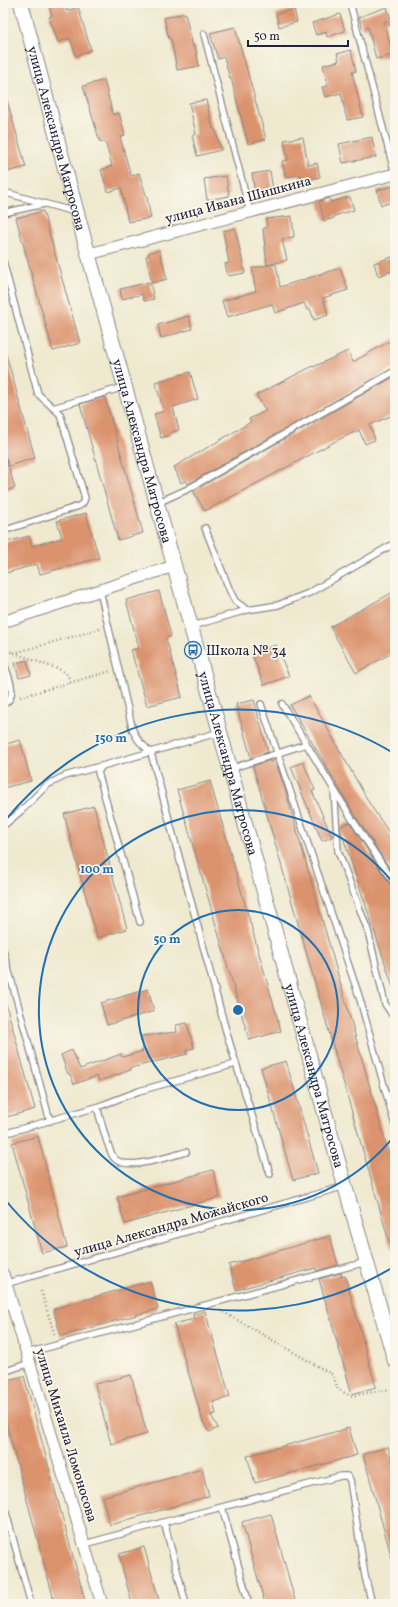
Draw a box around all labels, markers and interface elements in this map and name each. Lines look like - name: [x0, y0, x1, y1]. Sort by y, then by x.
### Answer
- scale bar: [248, 22, 348, 48]
- text: 50 m: [254, 29, 280, 45]
- street label: улица Александра Матросова: [22, 44, 89, 233]
- street label: улица Ивана Шишкина: [163, 172, 314, 229]
- street label: улица Александра Матросова: [107, 357, 176, 546]
- bus stop icon: Школа № 34: [183, 640, 203, 660]
- place label: Школа № 34: [206, 642, 287, 661]
- street label: улица Александра Матросова: [193, 669, 262, 858]
- text: 150 m: [95, 731, 127, 747]
- text: 100 m: [80, 862, 114, 878]
- text: 50 m: [153, 932, 181, 948]
- street label: улица Александра Матросова: [279, 982, 348, 1170]
- centre of rings: [231, 1003, 245, 1017]
- street label: улица Александра Можайского: [72, 1189, 271, 1262]
- street label: улица Михаила Ломоносова: [30, 1346, 101, 1525]

